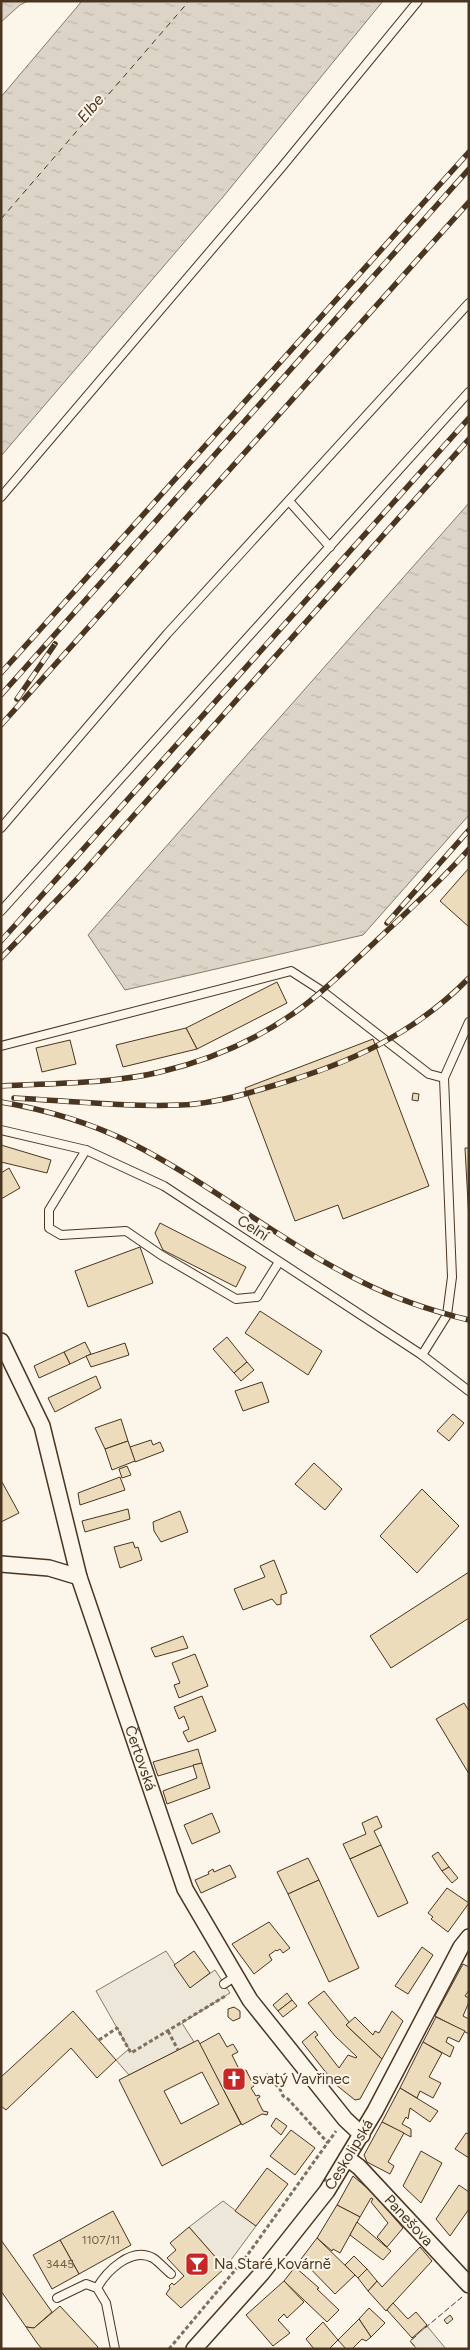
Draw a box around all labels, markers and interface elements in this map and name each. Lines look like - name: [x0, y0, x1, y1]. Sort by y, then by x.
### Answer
- water label: Elbe: [73, 90, 108, 126]
- street label: Celní: [234, 1211, 273, 1246]
- street label: Čertovská: [121, 1723, 160, 1793]
- church icon: svatý Vavřinec: [221, 2066, 247, 2092]
- place label: svatý Vavřinec: [252, 2070, 350, 2088]
- street label: Českolipská: [321, 2116, 377, 2193]
- street label: Panešova: [380, 2191, 437, 2250]
- house number: 1107/11: [82, 2233, 120, 2247]
- bar icon: Na Staré Kovárně: [184, 2251, 210, 2277]
- place label: Na Staré Kovárně: [214, 2255, 331, 2273]
- house number: 3445: [46, 2257, 74, 2271]

